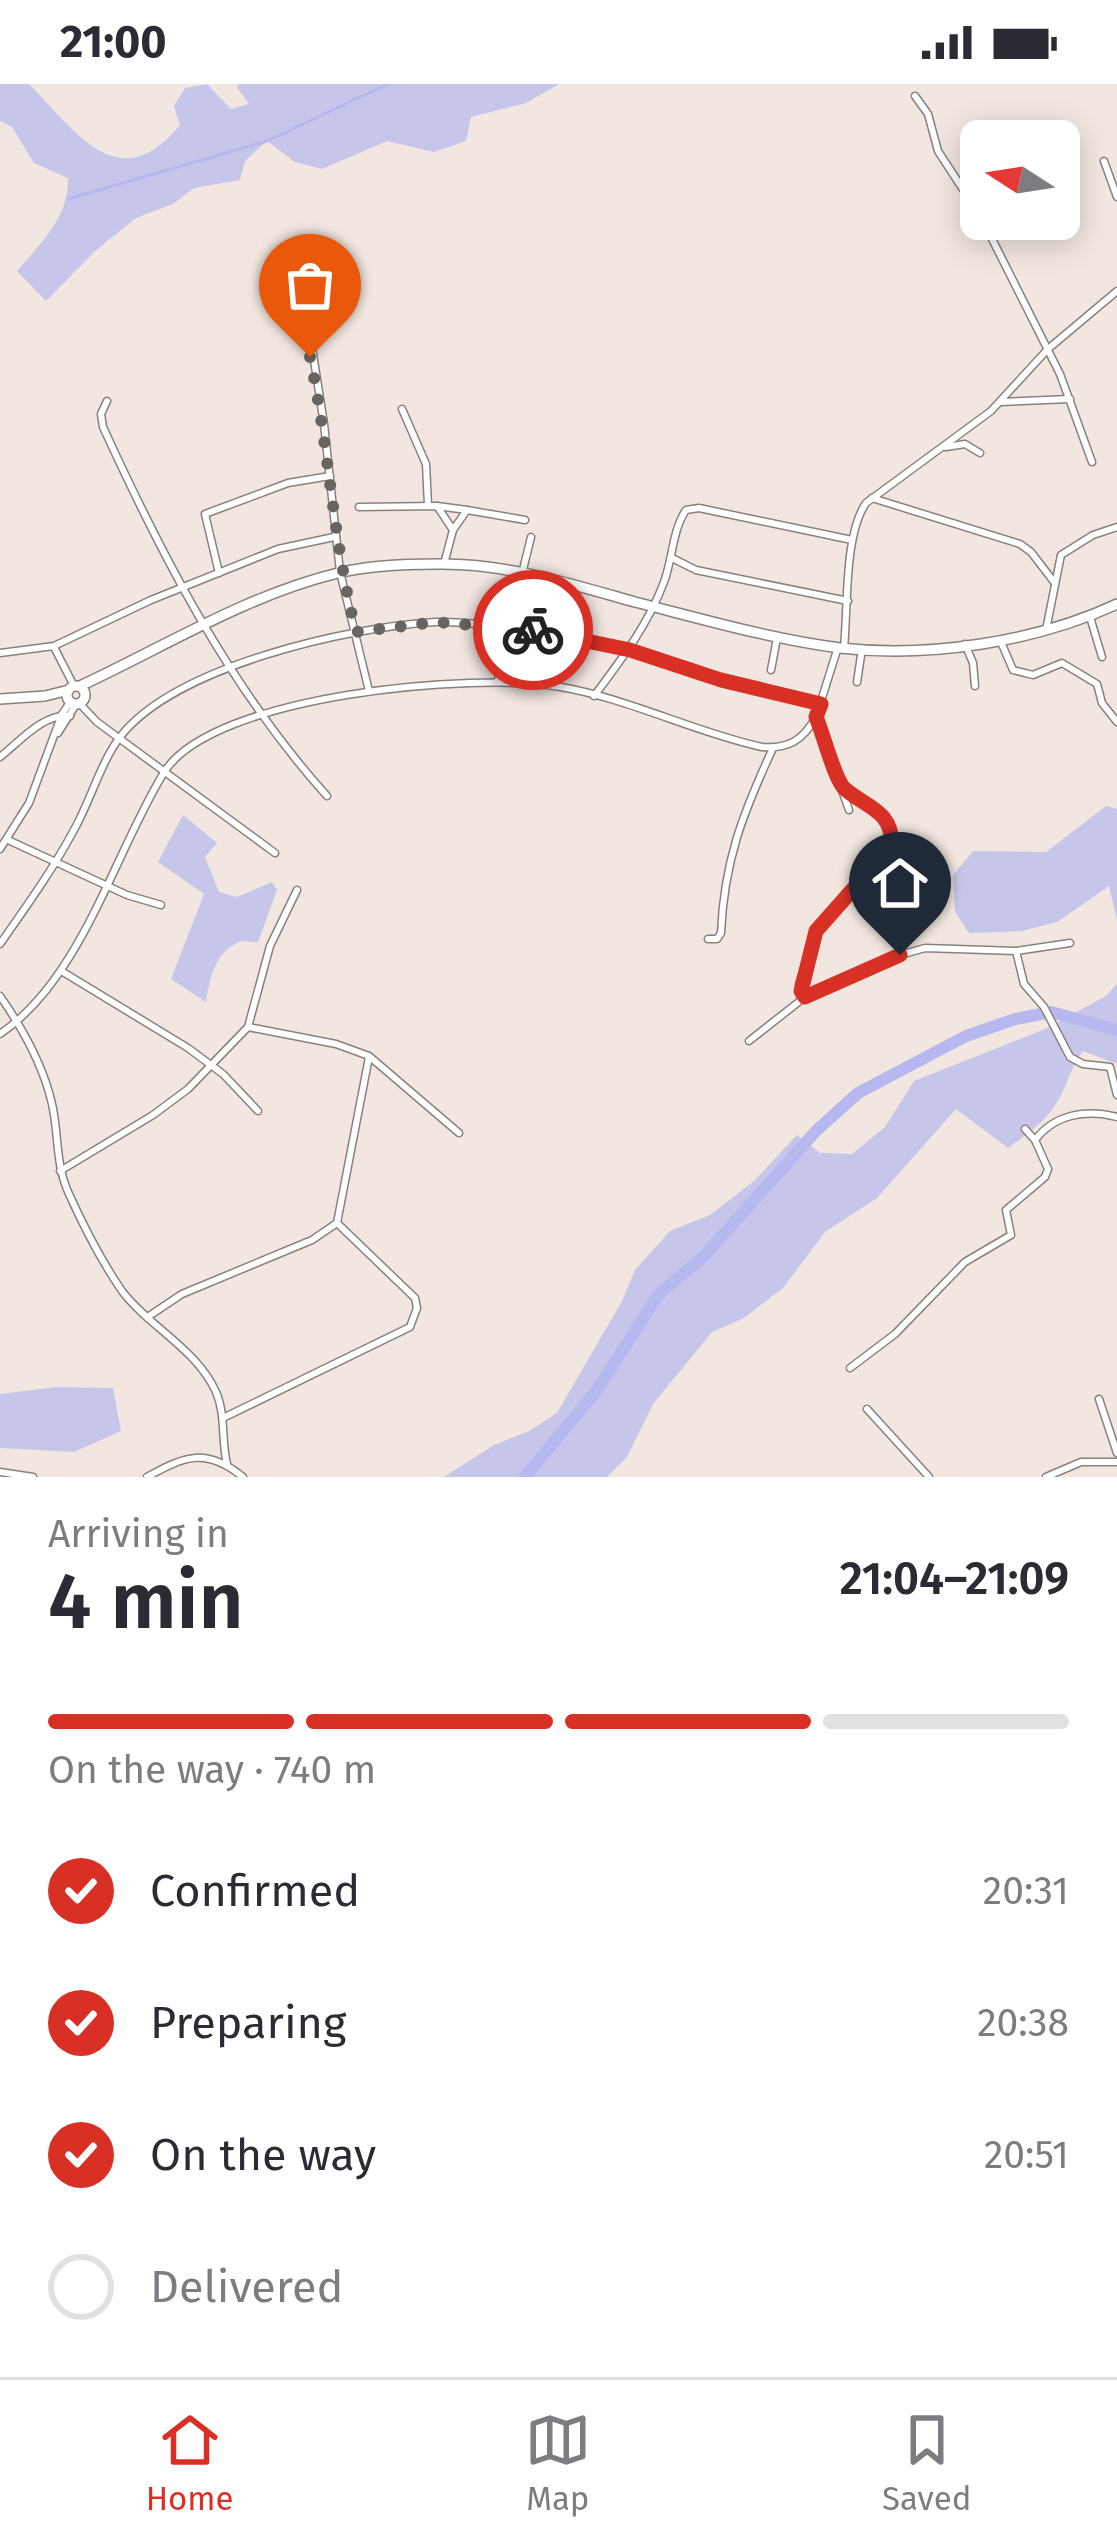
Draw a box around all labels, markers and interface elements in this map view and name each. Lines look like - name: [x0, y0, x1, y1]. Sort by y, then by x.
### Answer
- text: 21:00: [60, 15, 167, 69]
- north arrow: [960, 120, 1080, 240]
- map controls: [960, 120, 1080, 240]
- pin: [259, 234, 361, 357]
- icon: bag: [277, 252, 343, 318]
- courier: [473, 570, 593, 690]
- icon: bike: [500, 597, 566, 663]
- pin: [849, 832, 951, 955]
- icon: home: [867, 850, 933, 916]
- text: Arriving in: [48, 1511, 229, 1557]
- text: 21:04–21:09: [840, 1552, 1069, 1606]
- text: 4 min: [48, 1555, 244, 1649]
- text: On the way · 740 m: [48, 1747, 376, 1793]
- icon: check: [48, 1858, 114, 1924]
- text: Confirmed: [150, 1864, 360, 1918]
- text: 20:31: [983, 1868, 1069, 1914]
- icon: check: [48, 1990, 114, 2056]
- text: Preparing: [150, 1996, 346, 2050]
- text: 20:38: [977, 2000, 1069, 2046]
- icon: check: [48, 2122, 114, 2188]
- text: On the way: [150, 2128, 376, 2182]
- text: 20:51: [984, 2132, 1069, 2178]
- text: Delivered: [150, 2260, 343, 2314]
- tab: Home: [146, 2407, 234, 2519]
- tab: Map: [525, 2407, 591, 2519]
- tab: Saved: [882, 2407, 971, 2519]

